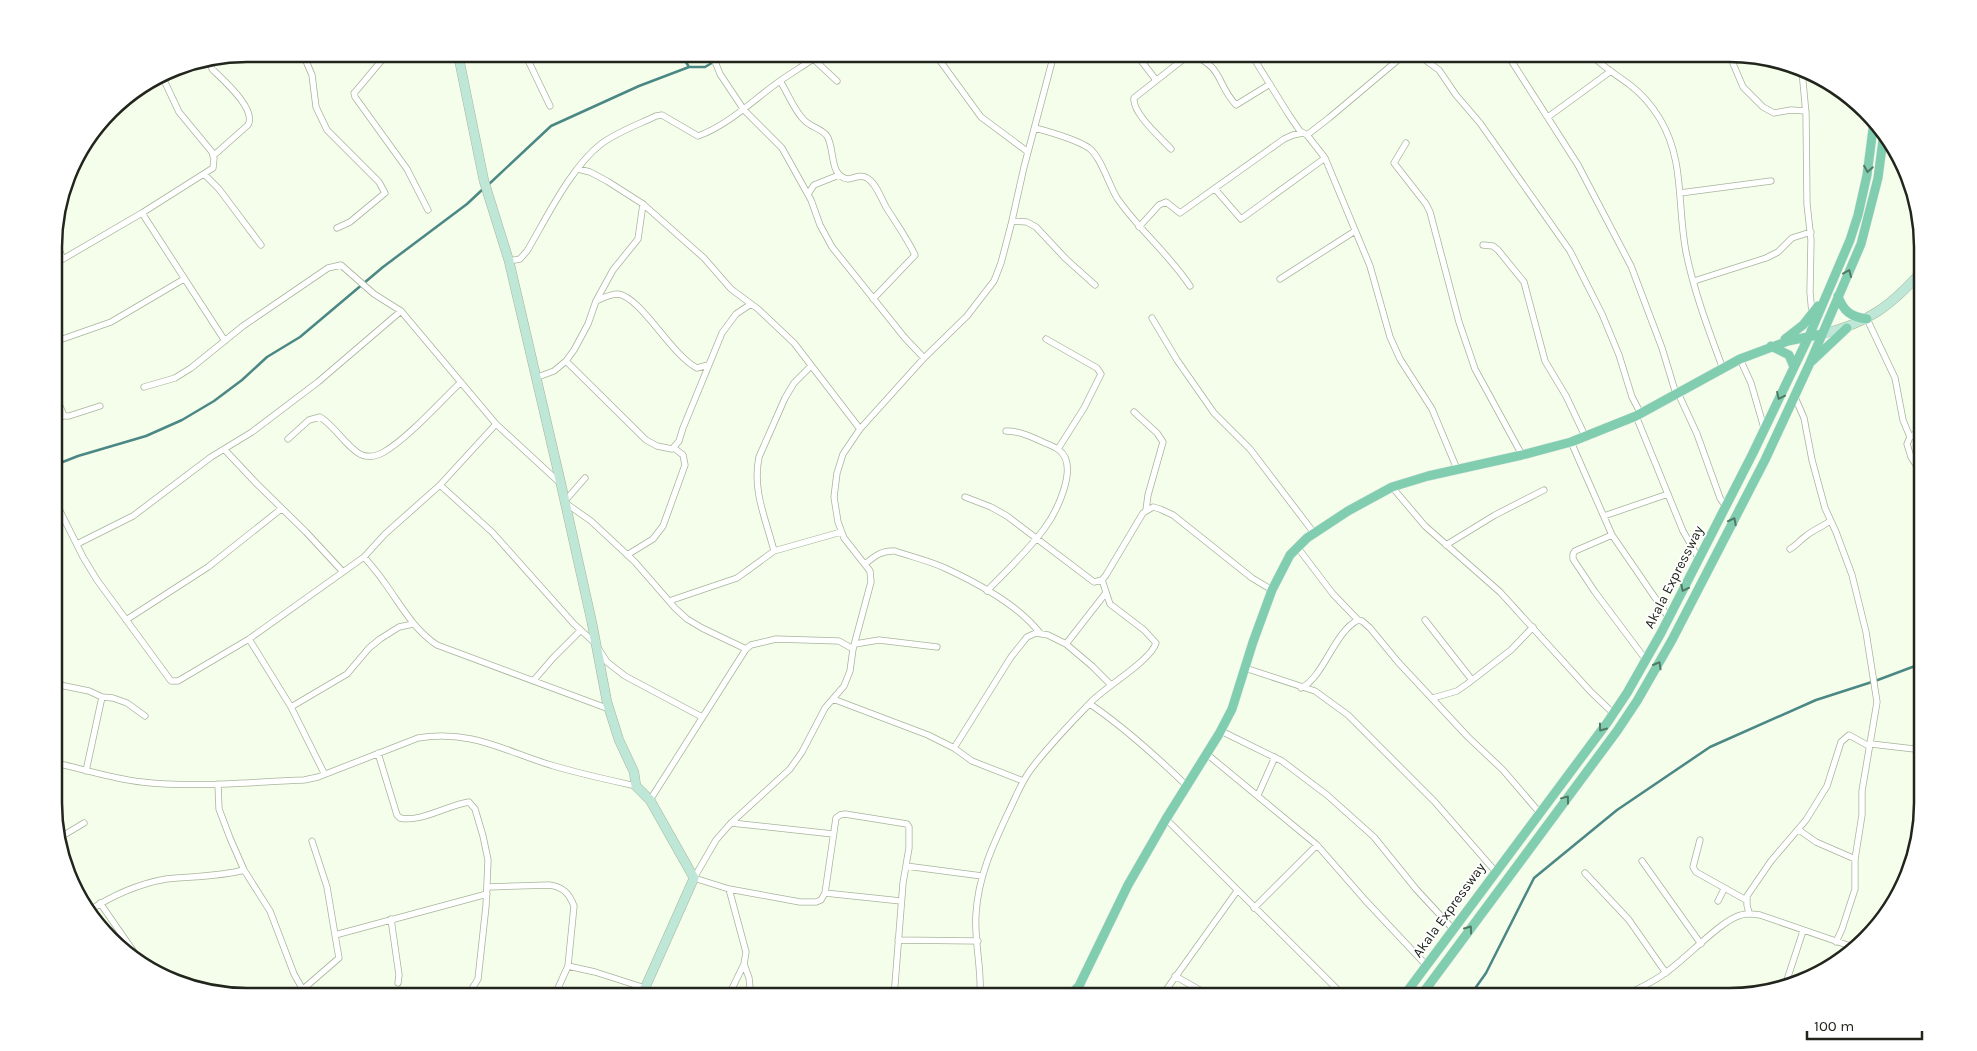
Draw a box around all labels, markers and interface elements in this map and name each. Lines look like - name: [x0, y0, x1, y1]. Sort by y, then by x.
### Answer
- one-way arrow: [1863, 165, 1874, 173]
- one-way arrow: [1842, 269, 1852, 278]
- one-way arrow: [1776, 391, 1787, 400]
- one-way arrow: [1727, 517, 1737, 526]
- street label: Akala Expressway: [1641, 522, 1707, 631]
- one-way arrow: [1680, 583, 1690, 592]
- one-way arrow: [1652, 662, 1662, 671]
- one-way arrow: [1599, 723, 1608, 732]
- one-way arrow: [1560, 795, 1569, 805]
- street label: Akala Expressway: [1409, 859, 1489, 961]
- one-way arrow: [1463, 925, 1472, 935]
- scale bar: [1807, 1008, 1922, 1040]
- text: 100 m: [1814, 1017, 1854, 1035]

